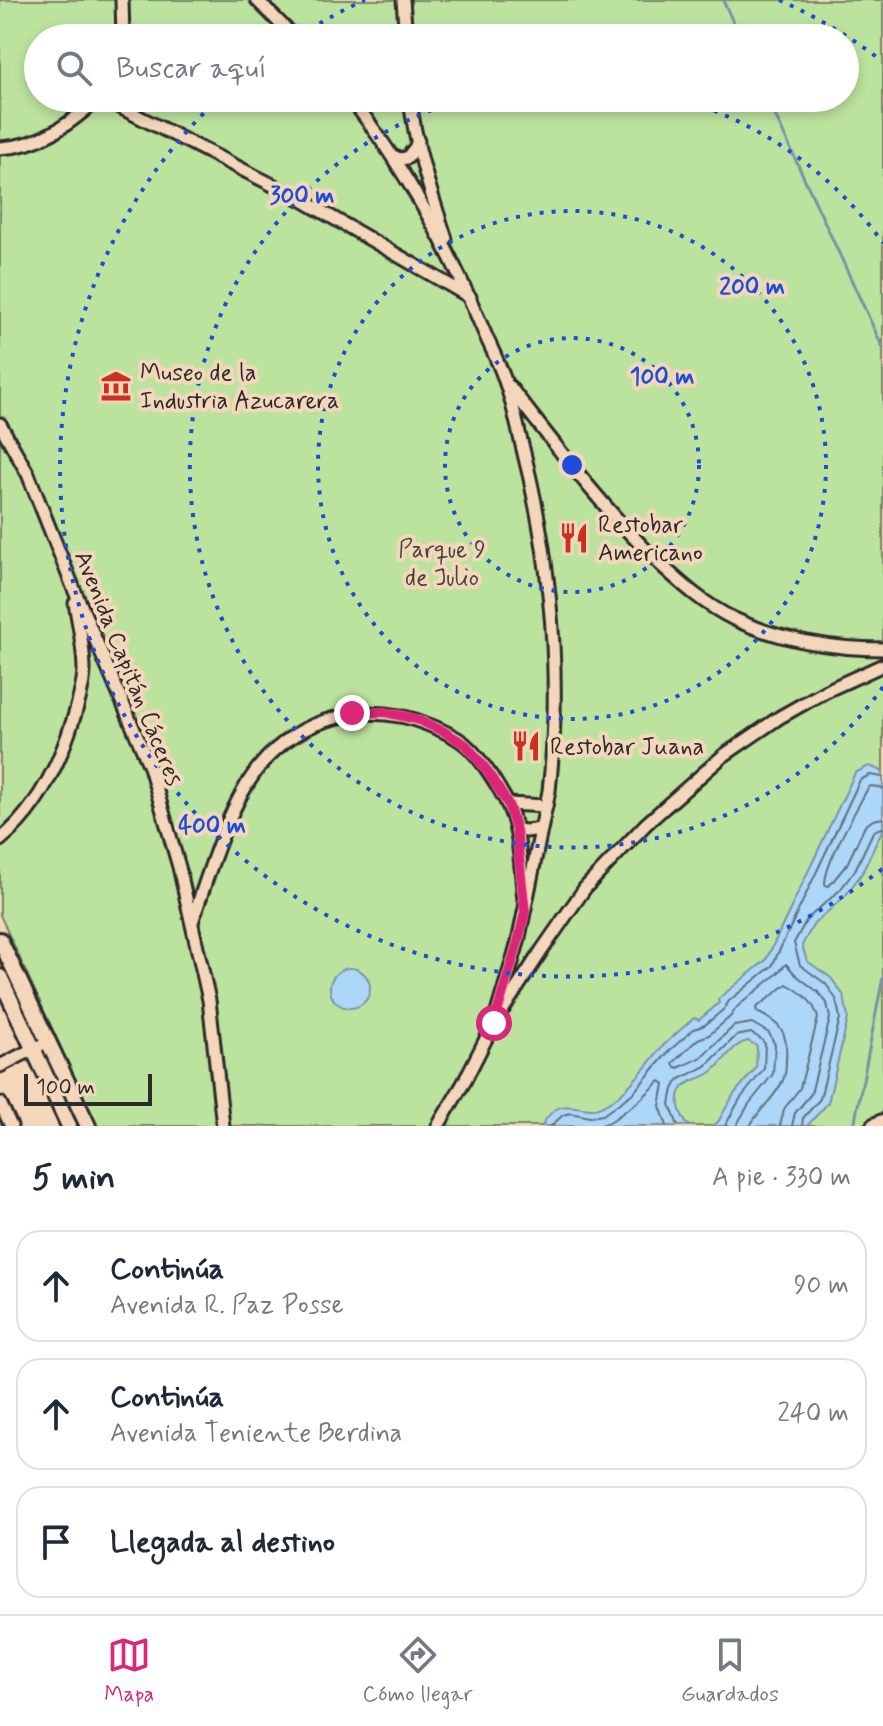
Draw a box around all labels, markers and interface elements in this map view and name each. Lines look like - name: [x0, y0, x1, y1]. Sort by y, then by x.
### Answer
- search box: [24, 24, 859, 112]
- icon: search: [52, 46, 96, 90]
- text: Buscar aquí: [116, 49, 267, 88]
- text: 300 m: [270, 181, 334, 212]
- text: 200 m: [719, 272, 785, 303]
- place label: Museo de la Industria Azucarera: [140, 358, 339, 417]
- text: 100 m: [630, 362, 694, 393]
- museum icon: Museo de la Industria Azucarera: [99, 369, 133, 403]
- centre of rings: [558, 451, 586, 479]
- place label: Restobar Americano: [598, 510, 703, 569]
- restaurant icon: Restobar Americano: [557, 521, 591, 555]
- park label: Parque 9 de Julio: [398, 535, 486, 594]
- street label: Avenida Capitán Cáceres: [66, 546, 189, 791]
- route end: [334, 695, 370, 731]
- restaurant icon: Restobar Juana: [509, 729, 543, 763]
- place label: Restobar Juana: [550, 732, 704, 763]
- text: 400 m: [178, 811, 246, 842]
- route start: [476, 1005, 512, 1041]
- scale bar: [24, 1070, 152, 1106]
- text: 100 m: [36, 1074, 95, 1102]
- text: 5 min: [32, 1156, 115, 1201]
- text: A pie · 330 m: [712, 1161, 851, 1195]
- text: Continúa: [110, 1250, 224, 1289]
- icon: ahead: [34, 1264, 78, 1308]
- text: 90 m: [794, 1269, 849, 1303]
- text: Avenida R. Paz Posse: [110, 1289, 344, 1323]
- text: Continúa: [110, 1378, 224, 1417]
- icon: ahead: [34, 1392, 78, 1436]
- text: 240 m: [777, 1397, 849, 1431]
- text: Avenida Teniente Berdina: [110, 1417, 402, 1451]
- icon: arrive: [34, 1520, 78, 1564]
- text: Llegada al destino: [110, 1523, 335, 1562]
- tab: Mapa: [104, 1633, 154, 1709]
- tab: Cómo llegar: [363, 1633, 473, 1709]
- tab: Guardados: [681, 1633, 779, 1709]

